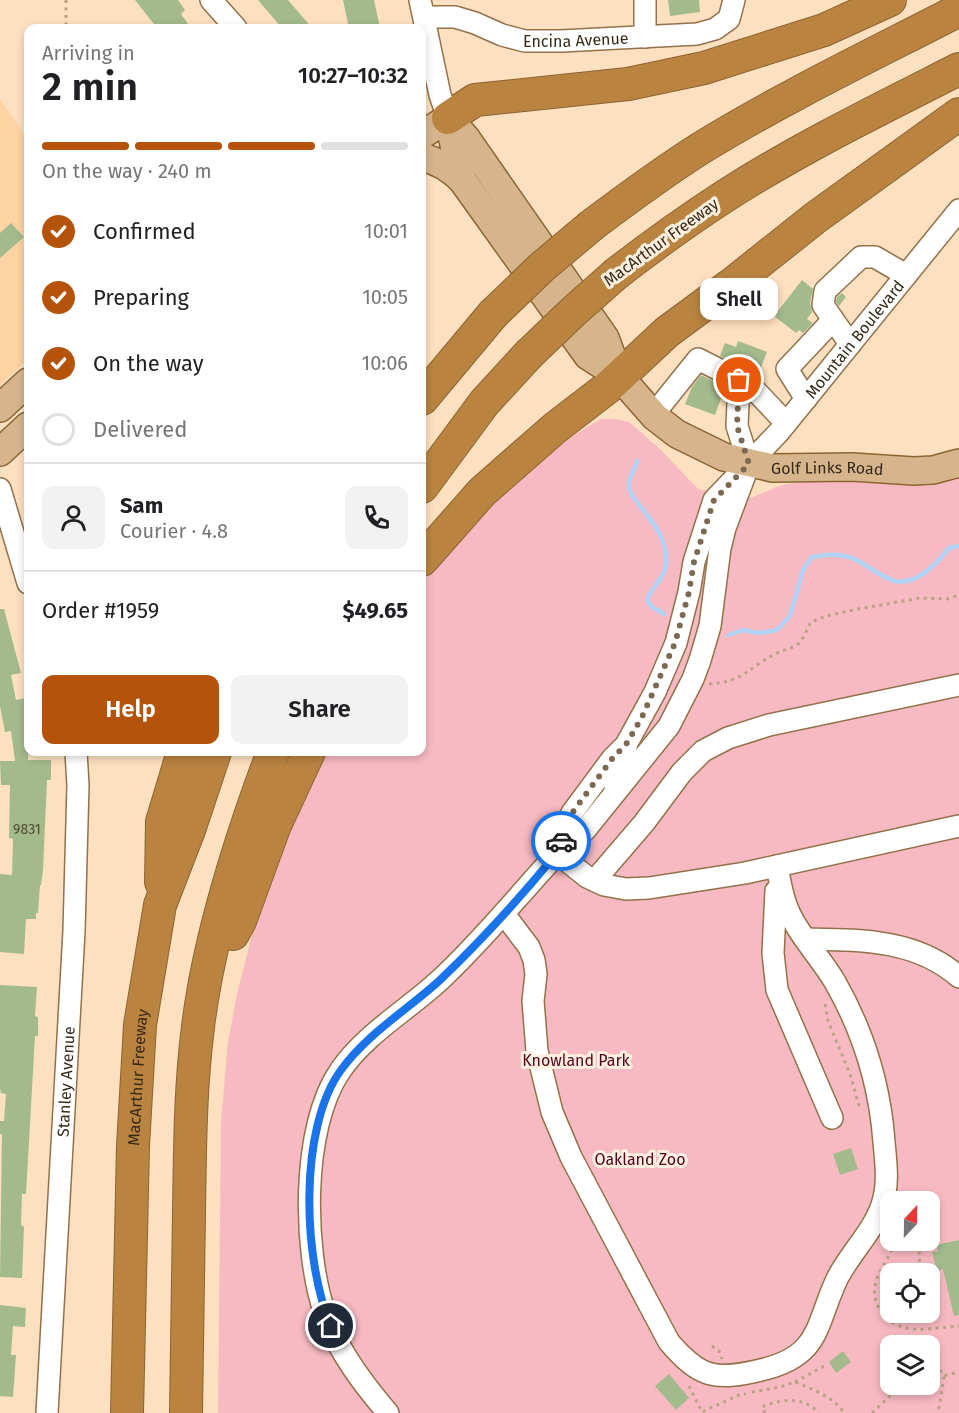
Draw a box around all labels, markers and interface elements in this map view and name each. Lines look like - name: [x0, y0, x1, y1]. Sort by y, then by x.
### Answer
- street label: Encina Avenue: [523, 28, 629, 51]
- text: Arriving in: [42, 41, 135, 65]
- text: 10:27–10:32: [298, 62, 408, 89]
- text: 2 min: [42, 64, 138, 110]
- text: On the way · 240 m: [42, 159, 212, 183]
- street label: MacArthur Freeway: [600, 194, 722, 290]
- icon: check: [42, 215, 75, 248]
- text: Confirmed: [93, 218, 196, 245]
- text: 10:01: [364, 219, 408, 243]
- street label: Mountain Boulevard: [801, 276, 908, 402]
- callout: Shell: [700, 278, 778, 320]
- icon: check: [42, 281, 75, 314]
- text: Preparing: [93, 284, 189, 311]
- text: 10:05: [362, 285, 408, 309]
- text: Shell: [716, 287, 762, 311]
- icon: check: [42, 347, 75, 380]
- text: On the way: [93, 350, 204, 377]
- text: 10:06: [362, 351, 408, 375]
- pin: [713, 354, 764, 405]
- icon: bag: [722, 363, 755, 396]
- text: Delivered: [93, 416, 188, 443]
- street label: Golf Links Road: [771, 457, 884, 479]
- button: person: [42, 486, 105, 549]
- button: phone: [345, 486, 408, 549]
- text: Sam: [120, 492, 163, 519]
- text: Courier · 4.8: [120, 519, 228, 543]
- text: Order #1959: [42, 597, 159, 624]
- text: $49.65: [342, 597, 408, 624]
- button: Help: [42, 675, 219, 744]
- button: Share: [231, 675, 408, 744]
- courier: [531, 811, 591, 871]
- house number: 9831: [13, 821, 41, 838]
- icon: car: [545, 825, 578, 858]
- street label: MacArthur Freeway: [124, 1007, 152, 1146]
- street label: Stanley Avenue: [53, 1026, 78, 1137]
- park label: Knowland Park: [522, 1051, 631, 1070]
- park label: Oakland Zoo: [595, 1150, 686, 1169]
- north arrow: [880, 1191, 940, 1251]
- map controls: [880, 1191, 940, 1395]
- button: locate: [880, 1263, 940, 1323]
- pin: [305, 1300, 356, 1351]
- icon: home: [314, 1309, 347, 1342]
- button: layers: [880, 1335, 940, 1395]

